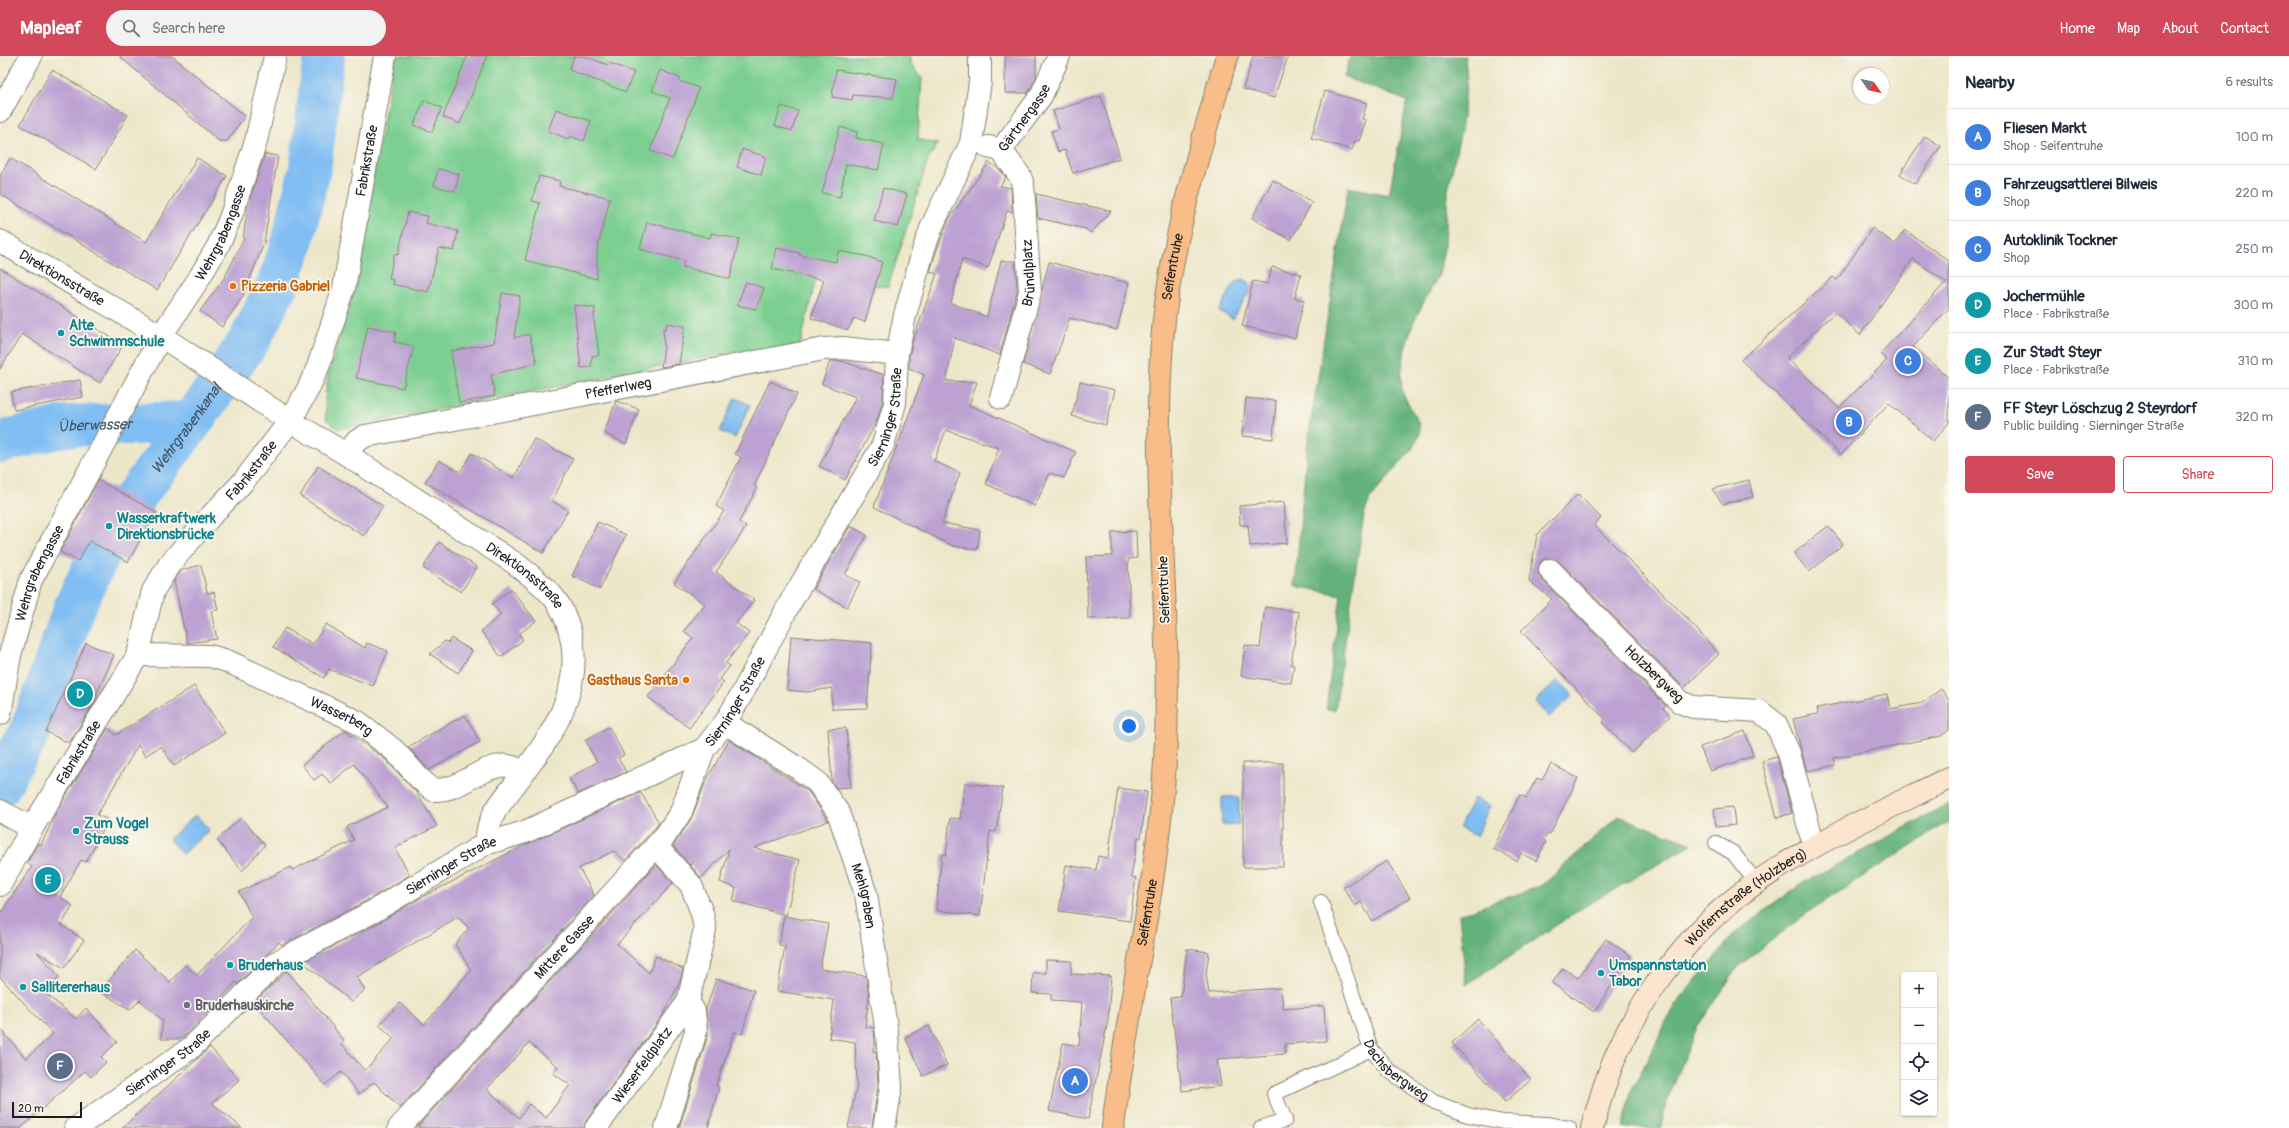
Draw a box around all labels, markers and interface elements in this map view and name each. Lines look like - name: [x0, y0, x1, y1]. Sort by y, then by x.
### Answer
- search box: [106, 10, 386, 46]
- text: Mapleaf: [20, 16, 82, 40]
- icon: search: [120, 17, 142, 39]
- text: Search here: [152, 19, 225, 38]
- text: Home: [2060, 20, 2095, 37]
- text: Map: [2117, 20, 2140, 37]
- text: About: [2162, 20, 2198, 37]
- text: Contact: [2220, 20, 2269, 37]
- north arrow: [1853, 68, 1889, 104]
- text: Nearby: [1965, 72, 2014, 93]
- text: 6 results: [2226, 74, 2273, 90]
- street label: Gärtnergasse: [994, 81, 1054, 155]
- text: Fliesen Markt: [2003, 119, 2087, 138]
- street label: Fabrikstraße: [352, 124, 381, 198]
- text: A: [1974, 129, 1982, 145]
- text: 100 m: [2236, 129, 2273, 145]
- text: Shop · Seifentruhe: [2003, 138, 2103, 154]
- text: Fahrzeugsattlerei Bilweis: [2003, 175, 2157, 194]
- street label: Wehrgrabengasse: [191, 183, 249, 283]
- text: B: [1974, 185, 1982, 201]
- text: 220 m: [2235, 185, 2273, 201]
- text: Shop: [2003, 194, 2030, 210]
- text: Autoklinik Tockner: [2003, 231, 2118, 250]
- street label: Seifentruhe: [1158, 232, 1187, 302]
- street label: Bründlplatz: [1018, 239, 1039, 308]
- text: C: [1974, 241, 1982, 257]
- text: 250 m: [2235, 241, 2273, 257]
- street label: Direktionsstraße: [16, 246, 108, 309]
- text: Shop: [2003, 250, 2030, 266]
- place label: Pizzeria Gabriel: [241, 278, 330, 295]
- marker: Pizzeria Gabriel: [228, 281, 238, 291]
- text: Jochermühle: [2003, 287, 2085, 306]
- text: D: [1974, 297, 1982, 313]
- text: 300 m: [2234, 297, 2273, 313]
- text: Place · Fabrikstraße: [2003, 306, 2109, 322]
- place label: Alte Schwimmschule: [69, 317, 165, 350]
- marker: Alte Schwimmschule: [56, 328, 66, 338]
- text: Zur Stadt Steyr: [2003, 343, 2102, 362]
- pin: C: [1895, 346, 1921, 376]
- text: E: [1975, 353, 1981, 369]
- text: 310 m: [2237, 353, 2273, 369]
- text: Place · Fabrikstraße: [2003, 362, 2109, 378]
- street label: Sierninger Straße: [864, 367, 905, 470]
- street label: Pfefferlweg: [583, 373, 653, 403]
- water label: Wehrgrabenkanal: [147, 379, 226, 477]
- text: FF Steyr Löschzug 2 Steyrdorf: [2003, 399, 2198, 418]
- pin: B: [1836, 407, 1862, 437]
- text: F: [1974, 409, 1982, 425]
- text: 320 m: [2235, 409, 2273, 425]
- water label: Überwasser: [56, 414, 134, 437]
- text: Public building · Sierninger Straße: [2003, 418, 2184, 434]
- street label: Fabrikstraße: [222, 437, 281, 504]
- button: Save: [1965, 456, 2115, 493]
- button: Share: [2123, 456, 2273, 493]
- place label: Wasserkraftwerk Direktionsbrücke: [117, 510, 216, 543]
- marker: Wasserkraftwerk Direktionsbrücke: [104, 521, 114, 531]
- street label: Wehrgrabengasse: [11, 522, 67, 623]
- street label: Direktionsstraße: [483, 538, 568, 612]
- street label: Seifentruhe: [1154, 556, 1174, 624]
- street label: Holzbergweg: [1621, 641, 1687, 707]
- street label: Sierninger Straße: [701, 653, 769, 750]
- place label: Gasthaus Santa: [587, 672, 678, 689]
- marker: Gasthaus Santa: [681, 675, 691, 685]
- pin: D: [67, 679, 93, 709]
- street label: Wasserberg: [308, 693, 377, 739]
- your location: [1119, 716, 1139, 736]
- street label: Fabrikstraße: [52, 717, 104, 788]
- place label: Zum Vogel Strauss: [84, 815, 149, 848]
- marker: Zum Vogel Strauss: [71, 826, 81, 836]
- street label: Sierninger Straße: [402, 833, 498, 898]
- street label: Wolfernstraße (Holzberg): [1681, 844, 1810, 949]
- street label: Mehlgraben: [848, 861, 880, 930]
- pin: E: [35, 865, 61, 895]
- street label: Seifentruhe: [1133, 878, 1161, 948]
- street label: Mittere Gasse: [531, 911, 598, 982]
- place label: Bruderhaus: [238, 957, 304, 974]
- place label: Umspannstation Tabor: [1608, 957, 1707, 990]
- marker: Bruderhaus: [225, 960, 235, 970]
- marker: Umspannstation Tabor: [1596, 968, 1606, 978]
- map controls: [1901, 972, 1937, 1116]
- button: +: [1901, 972, 1937, 1008]
- place label: Sallitererhaus: [31, 979, 111, 996]
- marker: Sallitererhaus: [18, 982, 28, 992]
- place label: Bruderhauskirche: [195, 997, 295, 1014]
- marker: Bruderhauskirche: [182, 1000, 192, 1010]
- button: −: [1901, 1008, 1937, 1044]
- street label: Wieserfeldplatz: [608, 1023, 676, 1107]
- street label: Sierninger Straße: [122, 1025, 214, 1100]
- street label: Dachsbergweg: [1360, 1037, 1432, 1104]
- button: locate: [1901, 1044, 1937, 1080]
- pin: F: [47, 1051, 73, 1081]
- pin: A: [1062, 1066, 1088, 1096]
- button: layers: [1901, 1080, 1937, 1116]
- scale bar: [12, 1100, 82, 1119]
- text: 20 m: [18, 1102, 44, 1115]

